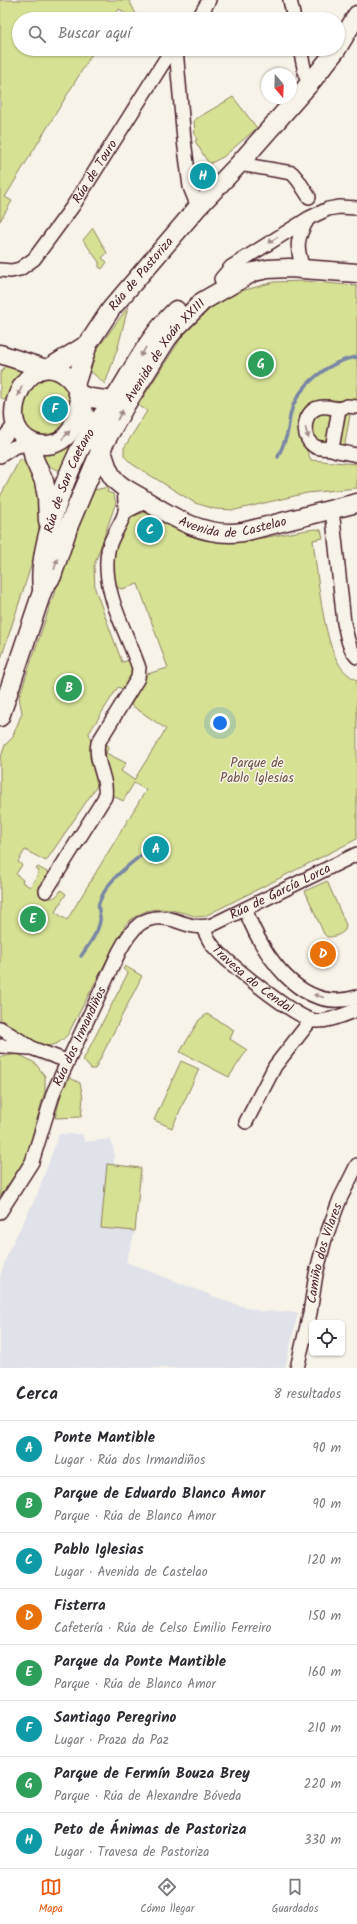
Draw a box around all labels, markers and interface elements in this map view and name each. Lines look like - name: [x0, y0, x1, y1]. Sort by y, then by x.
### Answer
- search box: [12, 12, 345, 56]
- text: Buscar aquí: [58, 22, 131, 46]
- icon: search: [26, 23, 48, 45]
- north arrow: [261, 68, 297, 104]
- street label: Rúa de Touro: [67, 135, 123, 208]
- pin: H: [190, 161, 216, 191]
- street label: Rúa de Pastoriza: [103, 232, 179, 316]
- one-way arrow: [267, 236, 279, 243]
- street label: Avenida de Xoán XXIII: [119, 294, 210, 406]
- one-way arrow: [139, 346, 146, 358]
- pin: G: [248, 349, 274, 379]
- one-way arrow: [17, 386, 23, 397]
- pin: F: [42, 394, 68, 424]
- one-way arrow: [117, 409, 123, 421]
- street label: Rúa de San Caetano: [38, 424, 100, 535]
- one-way arrow: [304, 428, 310, 440]
- one-way arrow: [62, 430, 71, 440]
- street label: Avenida de Castelao: [175, 511, 289, 544]
- pin: C: [137, 515, 163, 545]
- one-way arrow: [53, 557, 59, 569]
- pin: B: [56, 673, 82, 703]
- your location: [210, 713, 230, 733]
- park label: Parque de Pablo Iglesias: [220, 753, 294, 789]
- pin: A: [143, 834, 169, 864]
- street label: Rúa de García Lorca: [226, 858, 334, 925]
- pin: E: [20, 904, 46, 934]
- pin: D: [310, 939, 336, 969]
- street label: Travesa do Cendal: [207, 940, 297, 1019]
- street label: Rúa dos Irmandiños: [47, 983, 112, 1090]
- one-way arrow: [313, 993, 325, 999]
- street label: Camiño dos Vilares: [301, 1200, 348, 1305]
- map controls: [309, 1320, 345, 1356]
- button: locate: [309, 1320, 345, 1356]
- text: Cerca: [16, 1381, 58, 1408]
- text: 8 resultados: [274, 1384, 341, 1405]
- text: Ponte Mantible: [54, 1426, 155, 1450]
- text: A: [25, 1438, 33, 1459]
- text: 90 m: [313, 1438, 341, 1459]
- text: Lugar · Rúa dos Irmandiños: [54, 1450, 205, 1471]
- text: Parque de Eduardo Blanco Amor: [54, 1482, 265, 1506]
- text: B: [25, 1494, 33, 1515]
- text: 90 m: [313, 1494, 341, 1515]
- text: Parque · Rúa de Blanco Amor: [54, 1506, 216, 1527]
- text: Pablo Iglesias: [54, 1538, 144, 1562]
- text: C: [25, 1550, 33, 1571]
- text: 120 m: [307, 1550, 341, 1571]
- text: Lugar · Avenida de Castelao: [54, 1562, 208, 1583]
- text: Fisterra: [54, 1594, 106, 1618]
- text: D: [25, 1606, 33, 1627]
- text: 150 m: [308, 1606, 341, 1627]
- text: Cafetería · Rúa de Celso Emilio Ferreiro: [54, 1618, 271, 1639]
- text: Parque da Ponte Mantible: [54, 1650, 226, 1674]
- text: E: [25, 1662, 33, 1683]
- text: 160 m: [308, 1662, 341, 1683]
- text: Parque · Rúa de Blanco Amor: [54, 1674, 216, 1695]
- text: Santiago Peregrino: [54, 1706, 176, 1730]
- text: F: [25, 1718, 33, 1739]
- text: 210 m: [307, 1718, 341, 1739]
- text: Lugar · Praza da Paz: [54, 1730, 169, 1751]
- text: Parque de Fermín Bouza Brey: [54, 1762, 250, 1786]
- text: G: [25, 1774, 33, 1795]
- text: 220 m: [304, 1774, 341, 1795]
- text: Parque · Rúa de Alexandre Bóveda: [54, 1786, 241, 1807]
- text: Peto de Ánimas de Pastoriza: [54, 1818, 246, 1842]
- text: H: [25, 1830, 33, 1851]
- text: 330 m: [304, 1830, 341, 1851]
- text: Lugar · Travesa de Pastoriza: [54, 1842, 209, 1863]
- tab: Mapa: [39, 1876, 63, 1918]
- tab: Cómo llegar: [140, 1876, 194, 1918]
- tab: Guardados: [272, 1876, 318, 1918]

